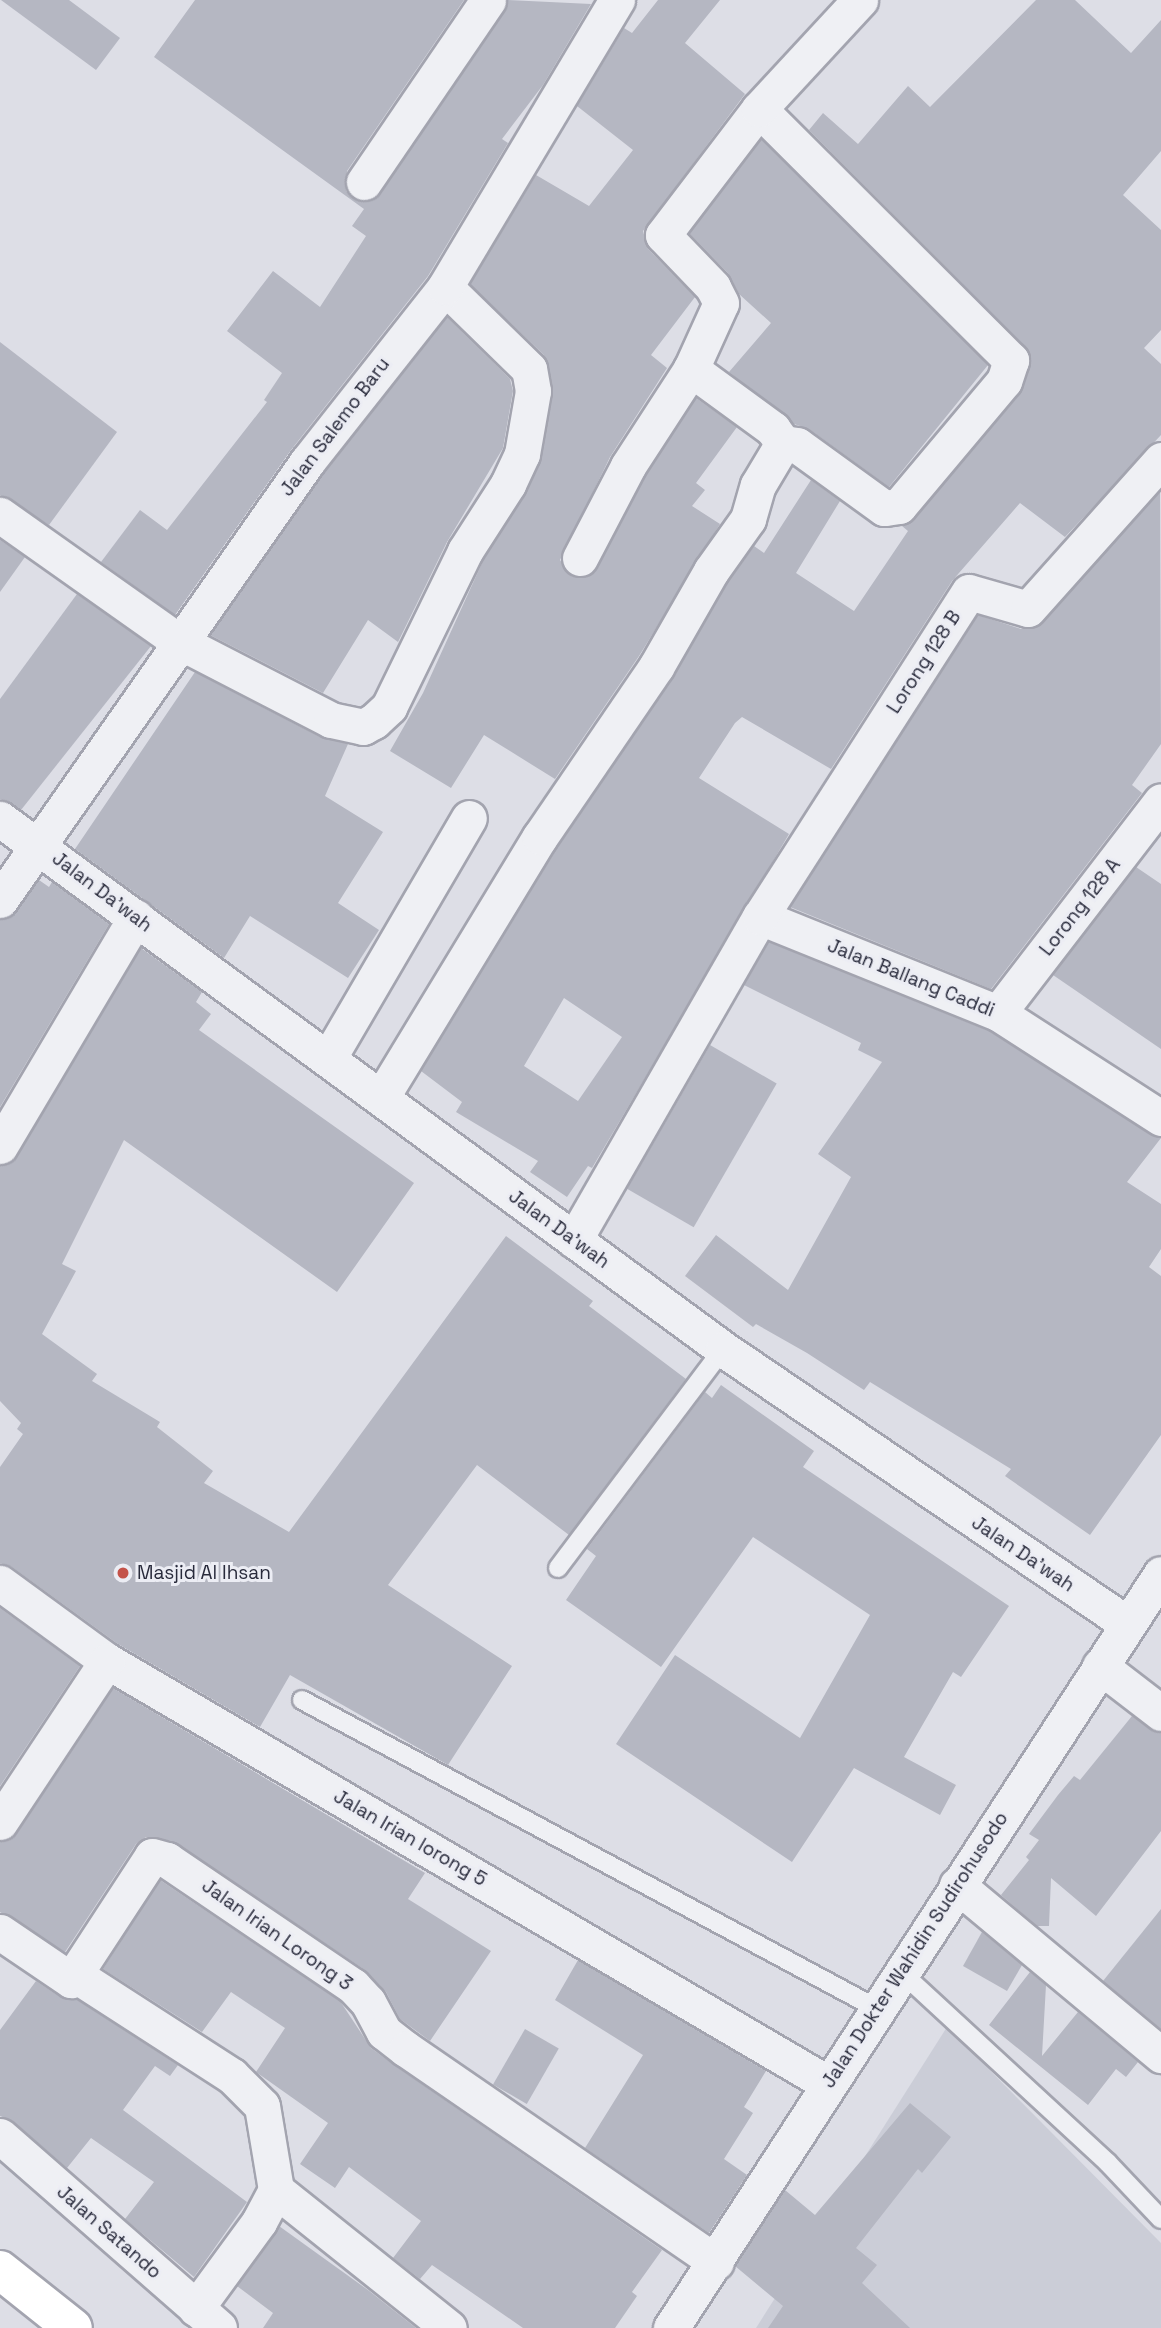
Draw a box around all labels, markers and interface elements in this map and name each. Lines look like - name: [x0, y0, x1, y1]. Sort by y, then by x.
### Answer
- street label: Jalan Salemo Baru: [275, 353, 395, 501]
- street label: Lorong 128 B: [882, 606, 966, 718]
- street label: Jalan Da'wah: [48, 847, 156, 937]
- street label: Lorong 128 A: [1035, 854, 1125, 960]
- street label: Jalan Ballang Caddi: [824, 934, 998, 1022]
- street label: Jalan Da'wah: [504, 1185, 614, 1273]
- street label: Jalan Da'wah: [967, 1511, 1079, 1597]
- place label: Masjid Al Ihsan: [137, 1562, 271, 1584]
- marker: Masjid Al Ihsan: [115, 1565, 131, 1581]
- street label: Jalan Irian lorong 5: [329, 1785, 491, 1891]
- street label: Jalan Dokter Wahidin Sudirohusodo: [817, 1808, 1013, 2092]
- street label: Jalan Irian Lorong 3: [197, 1874, 357, 1996]
- street label: Jalan Satando: [52, 2180, 166, 2284]

